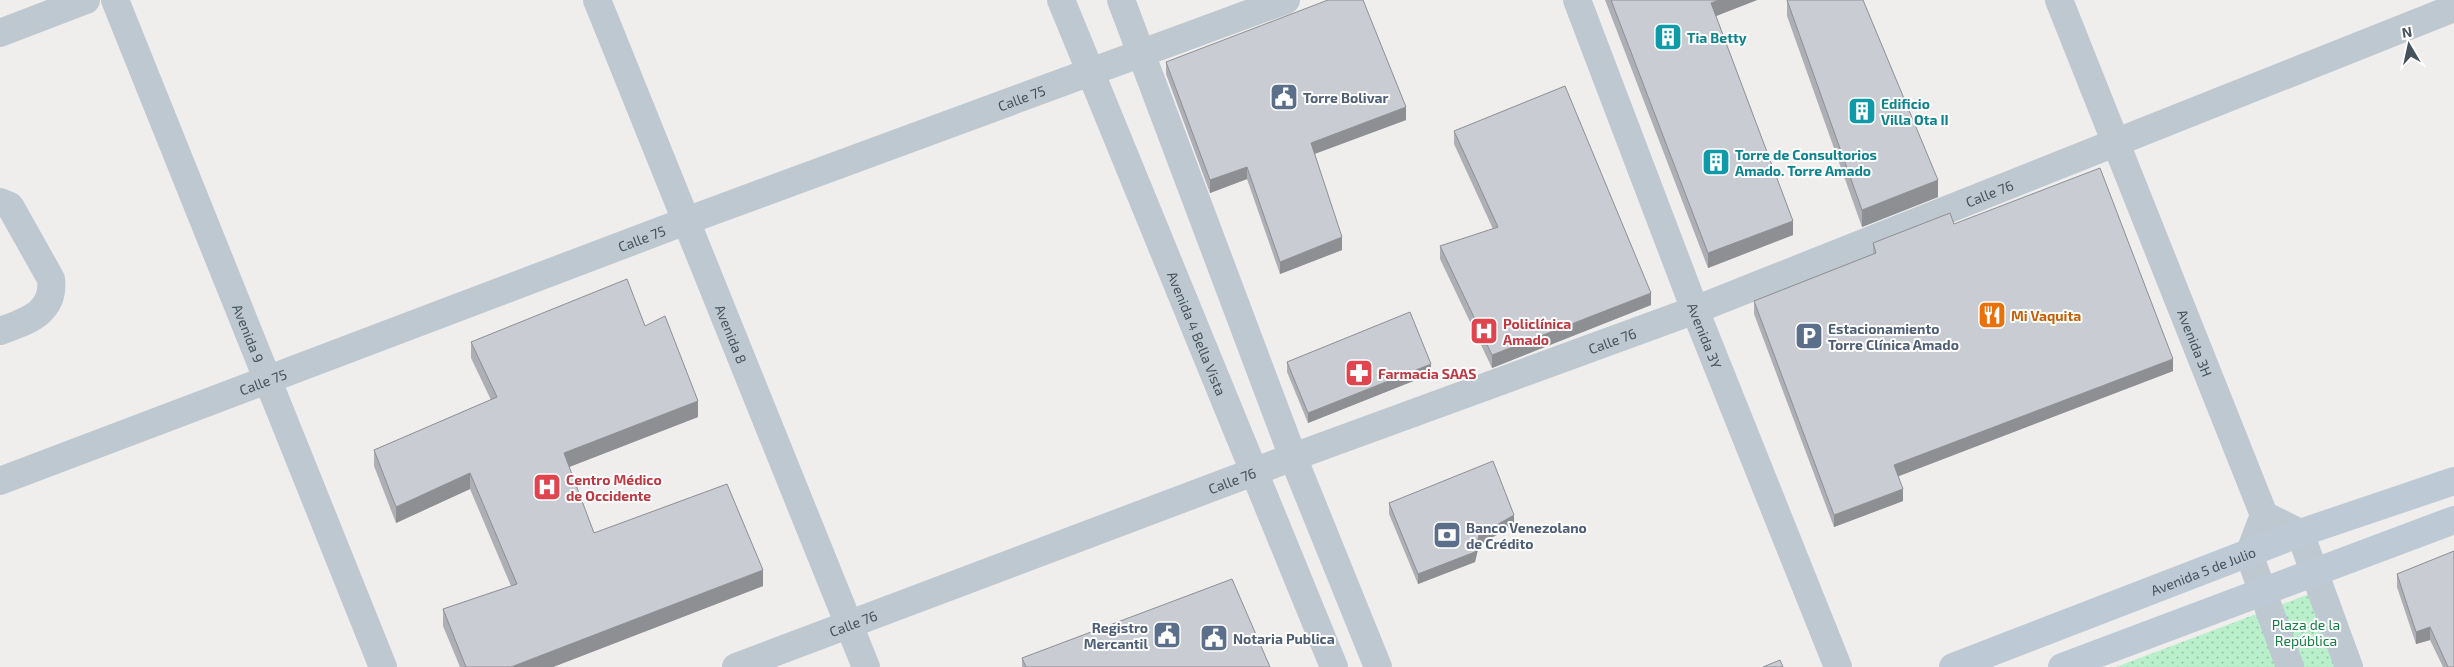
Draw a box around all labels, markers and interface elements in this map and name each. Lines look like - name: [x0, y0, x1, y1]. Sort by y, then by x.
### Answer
- north arrow: [2384, 20, 2434, 70]
- building icon: Tia Betty: [1653, 22, 1683, 52]
- text: N: [2401, 22, 2413, 41]
- place label: Tia Betty: [1687, 29, 1747, 46]
- street label: Calle 75: [995, 81, 1047, 114]
- public building icon: Torre Bolivar: [1269, 82, 1299, 112]
- place label: Torre Bolivar: [1303, 89, 1389, 106]
- place label: Edificio Villa Ota II: [1881, 95, 1949, 128]
- building icon: Edificio Villa Ota II: [1847, 96, 1877, 126]
- place label: Torre de Consultorios Amado. Torre Amado: [1735, 146, 1877, 179]
- building icon: Torre de Consultorios Amado. Torre Amado: [1701, 147, 1731, 177]
- street label: Calle 76: [1963, 176, 2016, 210]
- street label: Calle 75: [615, 221, 668, 255]
- street label: Avenida 4 Bella Vista: [1164, 269, 1230, 398]
- street label: Avenida 3Y: [1684, 300, 1726, 371]
- restaurant icon: Mi Vaquita: [1977, 300, 2007, 330]
- street label: Avenida 9: [229, 301, 268, 365]
- street label: Avenida 8: [712, 302, 751, 366]
- place label: Mi Vaquita: [2011, 307, 2081, 324]
- street label: Avenida 3H: [2174, 307, 2216, 379]
- place label: Policlínica Amado: [1503, 315, 1571, 348]
- hospital icon: Policlínica Amado: [1469, 316, 1499, 346]
- place label: Estacionamiento Torre Clínica Amado: [1828, 320, 1959, 353]
- parking icon: Estacionamiento Torre Clínica Amado: [1794, 321, 1824, 351]
- street label: Calle 76: [1586, 324, 1638, 357]
- pharmacy icon: Farmacia SAAS: [1344, 358, 1374, 388]
- street label: Calle 75: [237, 365, 289, 398]
- place label: Farmacia SAAS: [1378, 365, 1476, 382]
- street label: Calle 76: [1206, 463, 1258, 497]
- place label: Centro Médico de Occidente: [566, 471, 662, 504]
- hospital icon: Centro Médico de Occidente: [532, 472, 562, 502]
- place label: Banco Venezolano de Crédito: [1466, 519, 1587, 552]
- bank icon: Banco Venezolano de Crédito: [1432, 520, 1462, 550]
- street label: Avenida 5 de Julio: [2148, 542, 2258, 598]
- street label: Calle 76: [827, 606, 879, 640]
- park label: Plaza de la República: [2272, 616, 2340, 649]
- place label: Registro Mercantil: [1084, 619, 1148, 652]
- public building icon: Registro Mercantil: [1152, 620, 1182, 650]
- public building icon: Notaria Publica: [1199, 623, 1229, 653]
- place label: Notaria Publica: [1233, 630, 1335, 647]

